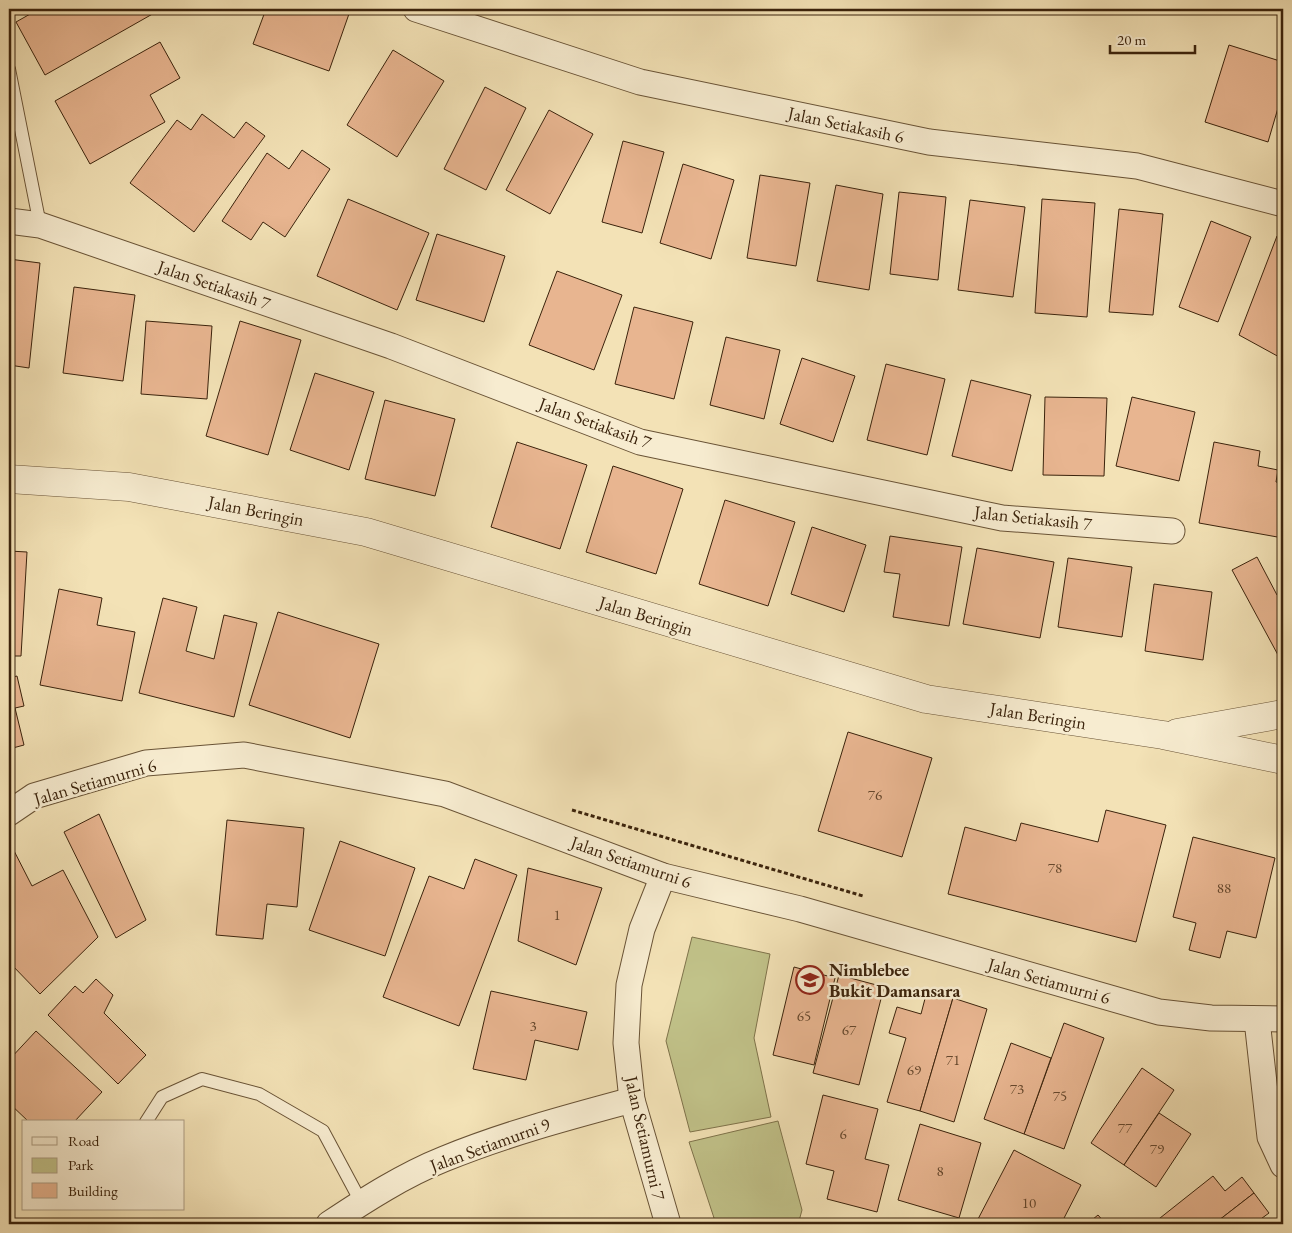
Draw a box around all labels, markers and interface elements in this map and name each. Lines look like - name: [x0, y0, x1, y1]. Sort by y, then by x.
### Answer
- scale bar: [1110, 22, 1194, 54]
- text: 20 m: [1117, 30, 1146, 49]
- street label: Jalan Setiakasih 6: [784, 101, 907, 148]
- street label: Jalan Setiakasih 7: [153, 254, 274, 315]
- street label: Jalan Setiakasih 7: [534, 391, 655, 454]
- street label: Jalan Beringin: [204, 490, 306, 531]
- street label: Jalan Setiakasih 7: [971, 500, 1093, 535]
- street label: Jalan Beringin: [594, 590, 696, 641]
- street label: Jalan Beringin: [986, 696, 1088, 735]
- street label: Jalan Setiamurni 6: [29, 753, 159, 811]
- house number: 76: [868, 785, 882, 804]
- street label: Jalan Setiamurni 6: [566, 829, 695, 893]
- house number: 78: [1048, 858, 1062, 877]
- house number: 88: [1217, 878, 1231, 897]
- house number: 1: [553, 905, 561, 924]
- street label: Jalan Setiamurni 6: [983, 952, 1113, 1009]
- place label: Nimblebee Bukit Damansara: [829, 958, 960, 1002]
- school or university icon: Nimblebee Bukit Damansara: [795, 965, 825, 995]
- house number: 65: [797, 1006, 811, 1025]
- house number: 3: [529, 1016, 537, 1035]
- house number: 67: [842, 1020, 857, 1039]
- house number: 71: [946, 1050, 960, 1069]
- house number: 69: [907, 1060, 921, 1079]
- street label: Jalan Setiamurni 7: [620, 1072, 671, 1202]
- house number: 73: [1010, 1079, 1024, 1098]
- house number: 75: [1053, 1086, 1067, 1105]
- street label: Jalan Setiamurni 9: [425, 1112, 553, 1178]
- house number: 77: [1118, 1118, 1133, 1137]
- legend: [22, 1120, 185, 1210]
- house number: 6: [839, 1124, 847, 1143]
- text: Road: [68, 1131, 100, 1150]
- house number: 79: [1150, 1139, 1164, 1158]
- text: Park: [68, 1155, 95, 1174]
- house number: 8: [936, 1161, 944, 1180]
- text: Building: [68, 1181, 118, 1200]
- house number: 10: [1022, 1193, 1036, 1212]

